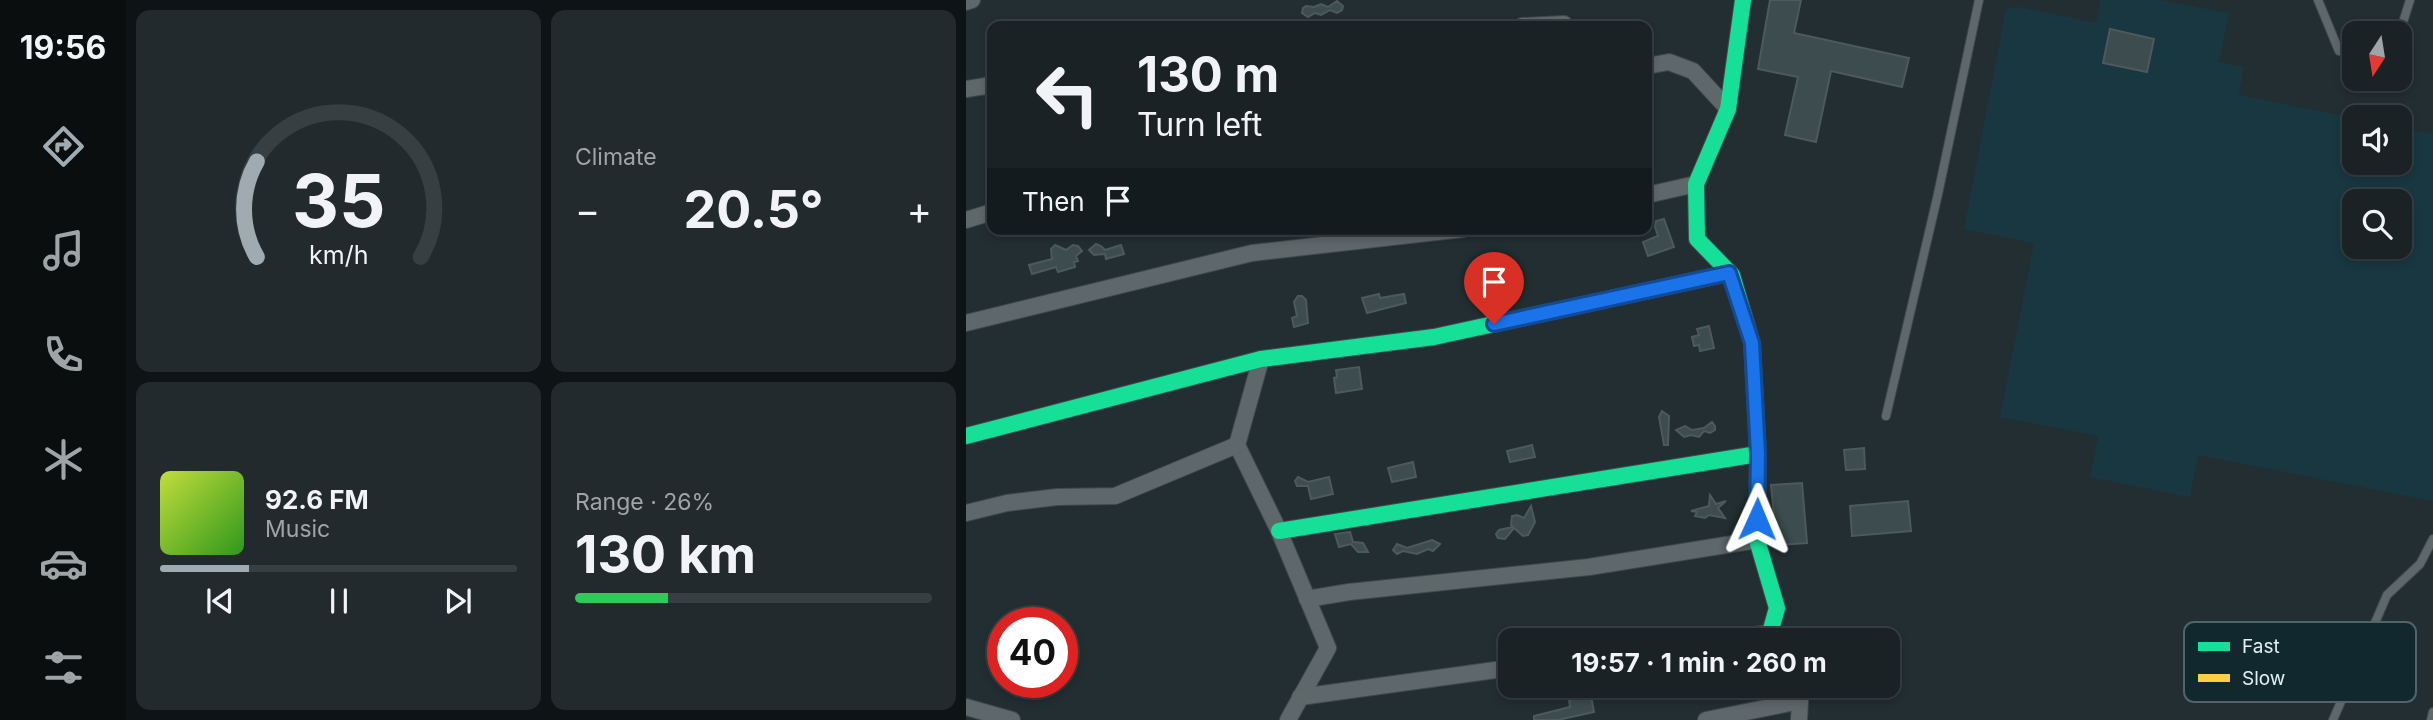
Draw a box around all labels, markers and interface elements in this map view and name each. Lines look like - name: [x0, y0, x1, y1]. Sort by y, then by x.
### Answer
- north arrow: [2342, 21, 2412, 91]
- map controls: [2342, 21, 2412, 259]
- text: 19:56: [20, 28, 106, 67]
- text: 130 m: [1137, 45, 1279, 104]
- icon: left: [1022, 49, 1113, 140]
- text: Turn left: [1137, 105, 1262, 144]
- button: sound: [2342, 105, 2412, 175]
- icon: directions: [39, 122, 88, 171]
- text: Climate: [575, 143, 657, 171]
- text: 35: [292, 156, 385, 245]
- text: 20.5°: [683, 178, 824, 241]
- icon: arrive: [1099, 182, 1137, 220]
- text: Then: [1022, 186, 1085, 217]
- text: −: [575, 187, 600, 233]
- text: +: [907, 187, 932, 233]
- button: search: [2342, 189, 2412, 259]
- icon: music: [39, 226, 88, 275]
- text: km/h: [309, 240, 368, 270]
- pin: [1464, 252, 1524, 324]
- icon: arrive: [1475, 263, 1513, 301]
- icon: phone: [39, 330, 88, 379]
- icon: climate: [39, 435, 88, 484]
- position arrow: [1720, 482, 1794, 556]
- text: 92.6 FM: [265, 484, 369, 515]
- text: Range · 26%: [575, 488, 714, 516]
- text: Music: [265, 515, 330, 543]
- text: 130 km: [575, 523, 756, 586]
- icon: car: [39, 539, 88, 588]
- icon: previous: [201, 582, 239, 620]
- icon: pause: [320, 582, 358, 620]
- icon: next: [439, 582, 477, 620]
- speed limit sign: 40: [987, 607, 1078, 698]
- legend: [2184, 622, 2416, 702]
- text: Fast: [2242, 635, 2280, 658]
- icon: filters: [39, 643, 88, 692]
- text: 19:57 · 1 min · 260 m: [1571, 647, 1827, 678]
- text: Slow: [2242, 667, 2285, 690]

